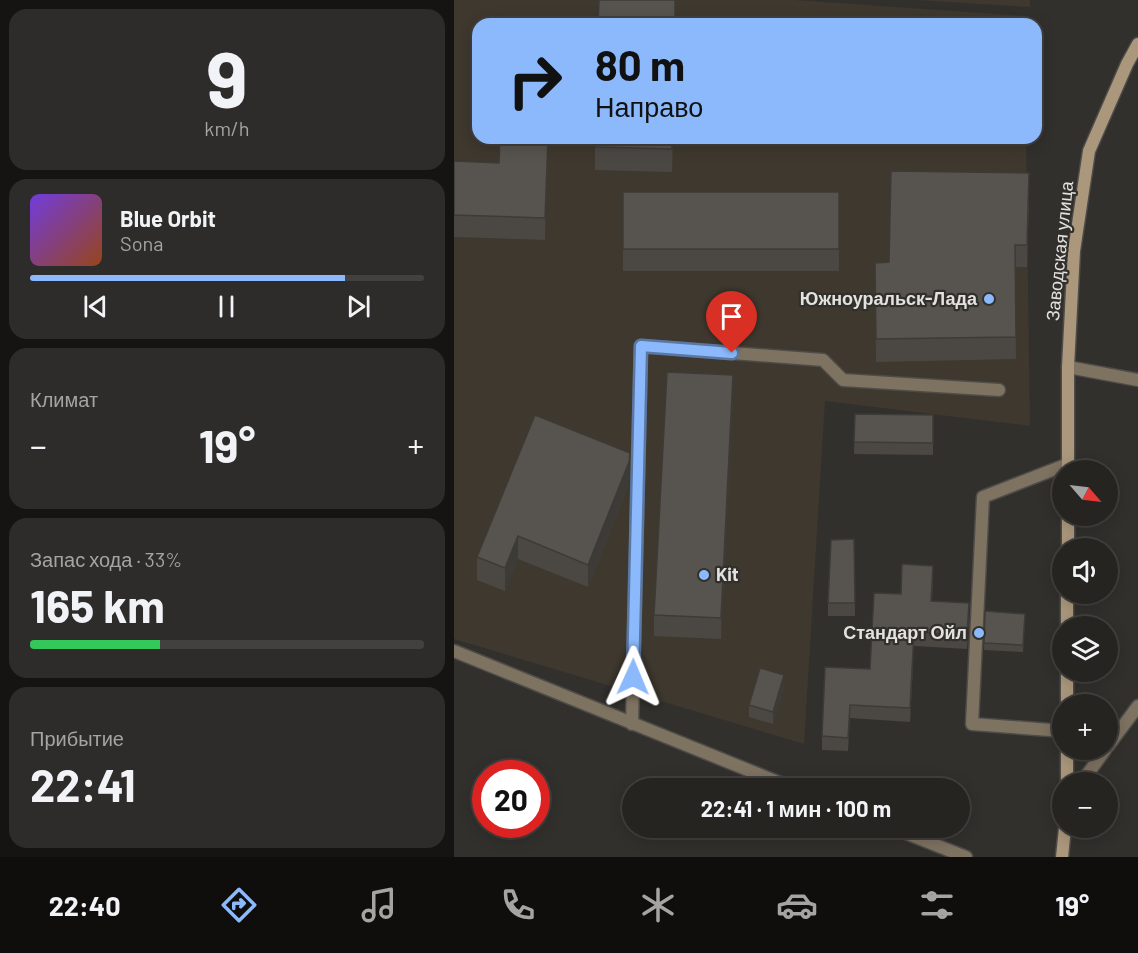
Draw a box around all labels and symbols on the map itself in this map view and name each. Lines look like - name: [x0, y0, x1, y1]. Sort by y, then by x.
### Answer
- street label: Заводская улица: [1041, 179, 1077, 322]
- place label: Южноуральск-Лада: [800, 287, 978, 309]
- pin: [706, 291, 757, 353]
- marker: Южноуральск-Лада: [982, 292, 996, 306]
- north arrow: [1052, 460, 1118, 526]
- place label: Kit: [716, 563, 739, 585]
- marker: Kit: [697, 568, 711, 582]
- place label: Стандарт Ойл: [843, 621, 967, 643]
- marker: Стандарт Ойл: [972, 626, 986, 640]
- position arrow: [601, 645, 665, 709]
- speed limit sign: 20: [472, 760, 550, 838]

